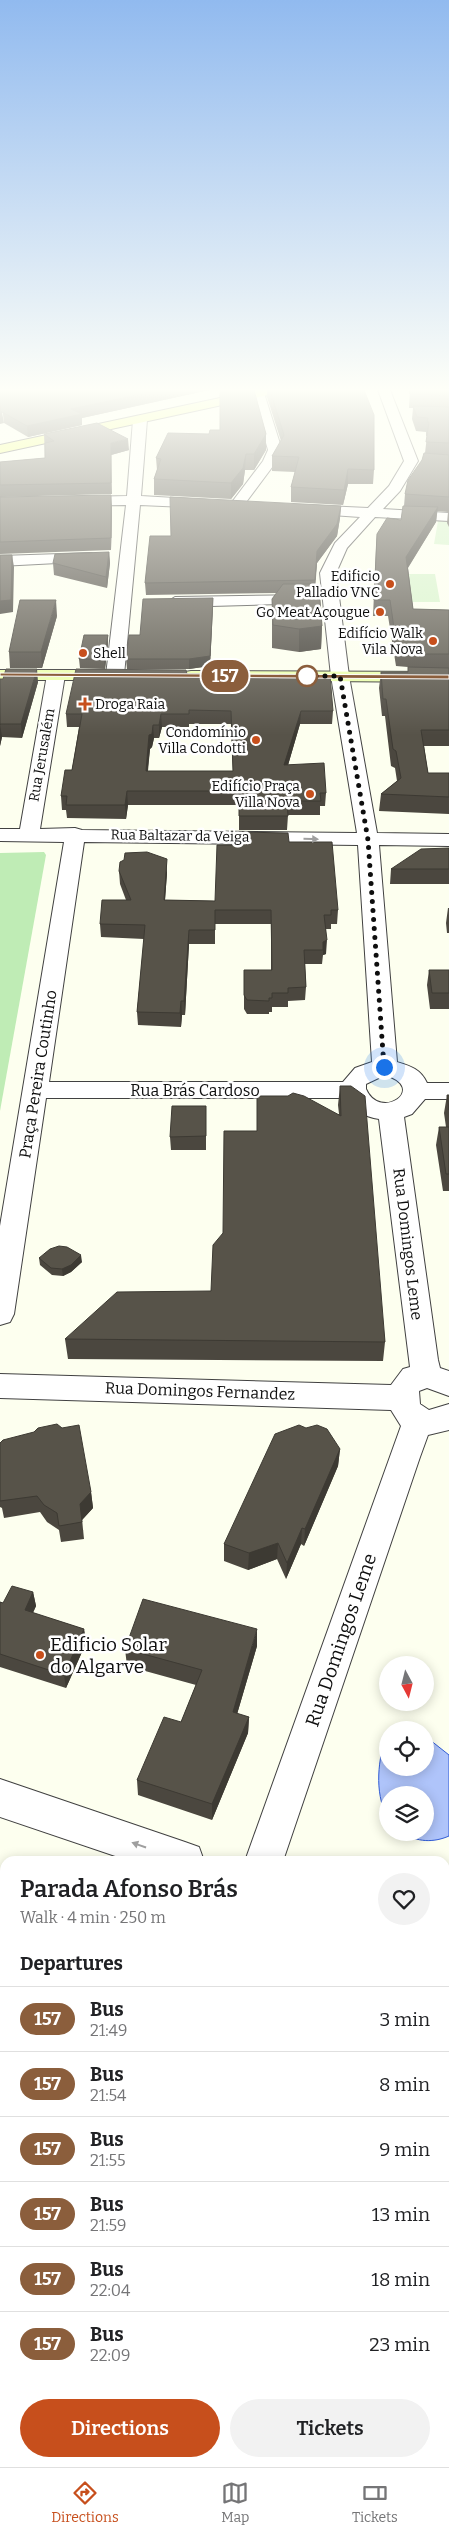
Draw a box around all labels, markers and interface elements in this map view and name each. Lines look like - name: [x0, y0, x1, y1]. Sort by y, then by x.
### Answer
- place label: Edificio Palladio VNC: [296, 568, 380, 601]
- marker: Edificio Palladio VNC: [384, 578, 396, 590]
- place label: Go Meat Açougue: [256, 604, 370, 621]
- marker: Go Meat Açougue: [374, 606, 386, 618]
- place label: Edifício Walk Vila Nova: [338, 625, 423, 658]
- marker: Edifício Walk Vila Nova: [427, 635, 439, 647]
- place label: Shell: [93, 645, 126, 662]
- marker: Shell: [77, 647, 89, 659]
- line badge: 157: [196, 660, 254, 692]
- text: 157: [212, 665, 238, 687]
- unlabelled marker: [296, 665, 318, 687]
- place label: Droga Raia: [95, 696, 165, 713]
- marker: Droga Raia: [79, 698, 91, 710]
- street label: Rua Jerusalém: [25, 706, 59, 803]
- place label: Condomínio Villa Condotti: [158, 724, 246, 757]
- marker: Condomínio Villa Condotti: [250, 734, 262, 746]
- place label: Edifício Praça Villa Nova: [212, 778, 300, 811]
- marker: Edifício Praça Villa Nova: [304, 788, 316, 800]
- street label: Rua Baltazar da Veiga: [110, 826, 250, 846]
- one-way arrow: [303, 835, 319, 843]
- street label: Praça Pereira Coutinho: [15, 988, 61, 1160]
- your location: [372, 1055, 397, 1080]
- street label: Rua Brás Cardoso: [130, 1081, 260, 1100]
- street label: Rua Domingos Leme: [389, 1167, 427, 1321]
- street label: Rua Domingos Fernandez: [104, 1378, 296, 1404]
- street label: Rua Domingos Leme: [301, 1550, 381, 1730]
- place label: Edificio Solar do Algarve: [50, 1633, 167, 1678]
- marker: Edificio Solar do Algarve: [34, 1649, 46, 1661]
- north arrow: [379, 1656, 434, 1711]
- map controls: [379, 1656, 434, 1841]
- button: locate: [379, 1721, 434, 1776]
- button: layers: [379, 1786, 434, 1841]
- one-way arrow: [131, 1841, 146, 1849]
- button: heart: [378, 1873, 430, 1925]
- text: Parada Afonso Brás: [20, 1875, 238, 1903]
- text: Walk · 4 min · 250 m: [20, 1908, 166, 1927]
- text: Departures: [20, 1952, 123, 1975]
- text: Bus: [90, 1998, 124, 2021]
- text: 157: [34, 2008, 61, 2030]
- text: 3 min: [380, 2008, 430, 2031]
- text: 21:49: [90, 2021, 127, 2040]
- text: Bus: [90, 2063, 124, 2086]
- text: 157: [34, 2073, 61, 2095]
- text: 8 min: [379, 2073, 430, 2096]
- text: 21:54: [90, 2086, 126, 2105]
- text: Bus: [90, 2128, 124, 2151]
- text: 157: [34, 2138, 61, 2160]
- text: 9 min: [379, 2138, 430, 2161]
- text: 21:55: [90, 2151, 126, 2170]
- text: Bus: [90, 2193, 124, 2216]
- text: 157: [34, 2203, 61, 2225]
- text: 13 min: [372, 2203, 430, 2226]
- text: 21:59: [90, 2216, 126, 2235]
- text: Bus: [90, 2258, 124, 2281]
- text: 157: [34, 2268, 61, 2290]
- text: 18 min: [371, 2268, 430, 2291]
- text: 22:04: [90, 2281, 130, 2300]
- text: Bus: [90, 2323, 124, 2346]
- text: 157: [34, 2333, 61, 2355]
- text: 23 min: [369, 2333, 430, 2356]
- text: 22:09: [90, 2346, 130, 2365]
- button: Directions: [20, 2399, 220, 2457]
- button: Tickets: [230, 2399, 430, 2457]
- tab: Directions: [51, 2479, 119, 2526]
- tab: Map: [221, 2479, 249, 2526]
- tab: Tickets: [352, 2479, 398, 2526]

